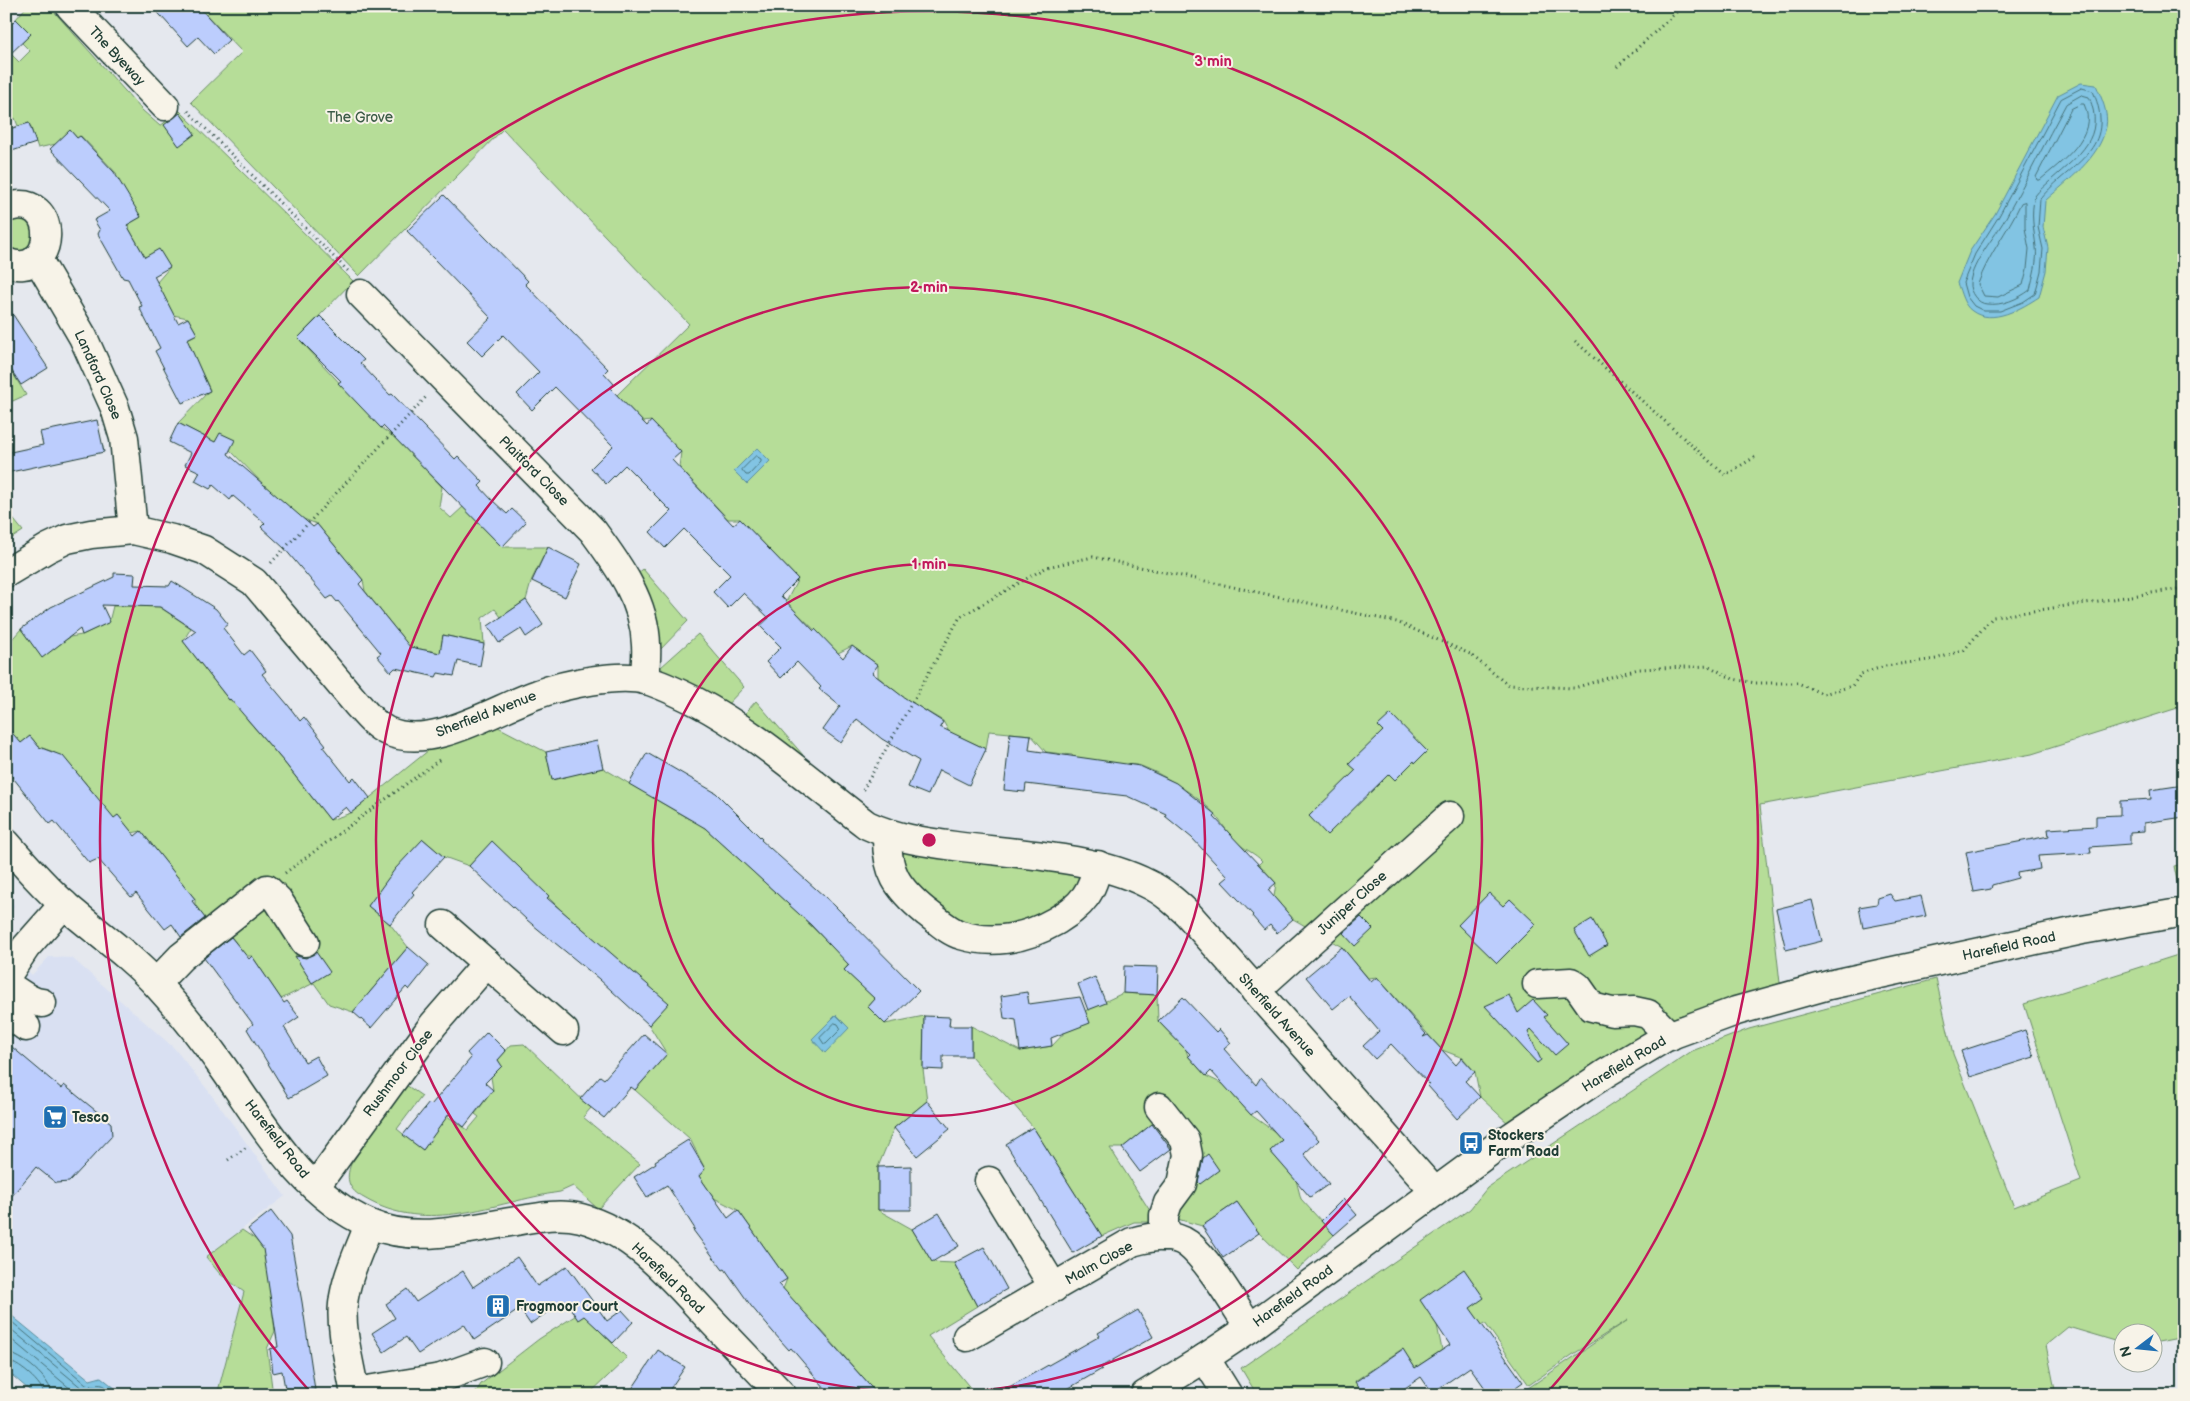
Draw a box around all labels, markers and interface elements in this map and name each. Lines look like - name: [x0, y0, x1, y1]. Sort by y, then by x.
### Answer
- street label: The Byeway: [85, 23, 149, 90]
- text: 3 min: [1194, 52, 1232, 71]
- park label: The Grove: [327, 109, 393, 126]
- text: 2 min: [910, 278, 948, 297]
- street label: Landford Close: [71, 328, 125, 422]
- street label: Plaitford Close: [496, 433, 572, 509]
- text: 1 min: [911, 555, 947, 574]
- street label: Sherfield Avenue: [433, 687, 539, 741]
- centre of rings: [920, 831, 938, 849]
- street label: Juniper Close: [1314, 867, 1390, 939]
- street label: Harefield Road: [1961, 928, 2057, 964]
- street label: Sherfield Avenue: [1235, 970, 1319, 1060]
- street label: Rushmoor Close: [360, 1026, 436, 1120]
- street label: Harefield Road: [1579, 1032, 1669, 1096]
- street label: Harefield Road: [241, 1096, 313, 1182]
- supermarket icon: Tesco: [42, 1104, 68, 1130]
- place label: Tesco: [72, 1109, 109, 1126]
- place label: Stockers Farm Road: [1488, 1127, 1559, 1160]
- bus stop icon: Stockers Farm Road: [1458, 1130, 1484, 1156]
- street label: Malm Close: [1062, 1237, 1136, 1289]
- street label: Harefield Road: [628, 1239, 708, 1317]
- street label: Harefield Road: [1250, 1261, 1336, 1331]
- building icon: Frogmoor Court: [485, 1293, 511, 1319]
- place label: Frogmoor Court: [516, 1298, 619, 1315]
- north arrow: [2112, 1324, 2162, 1374]
- text: N: [2116, 1344, 2136, 1359]

